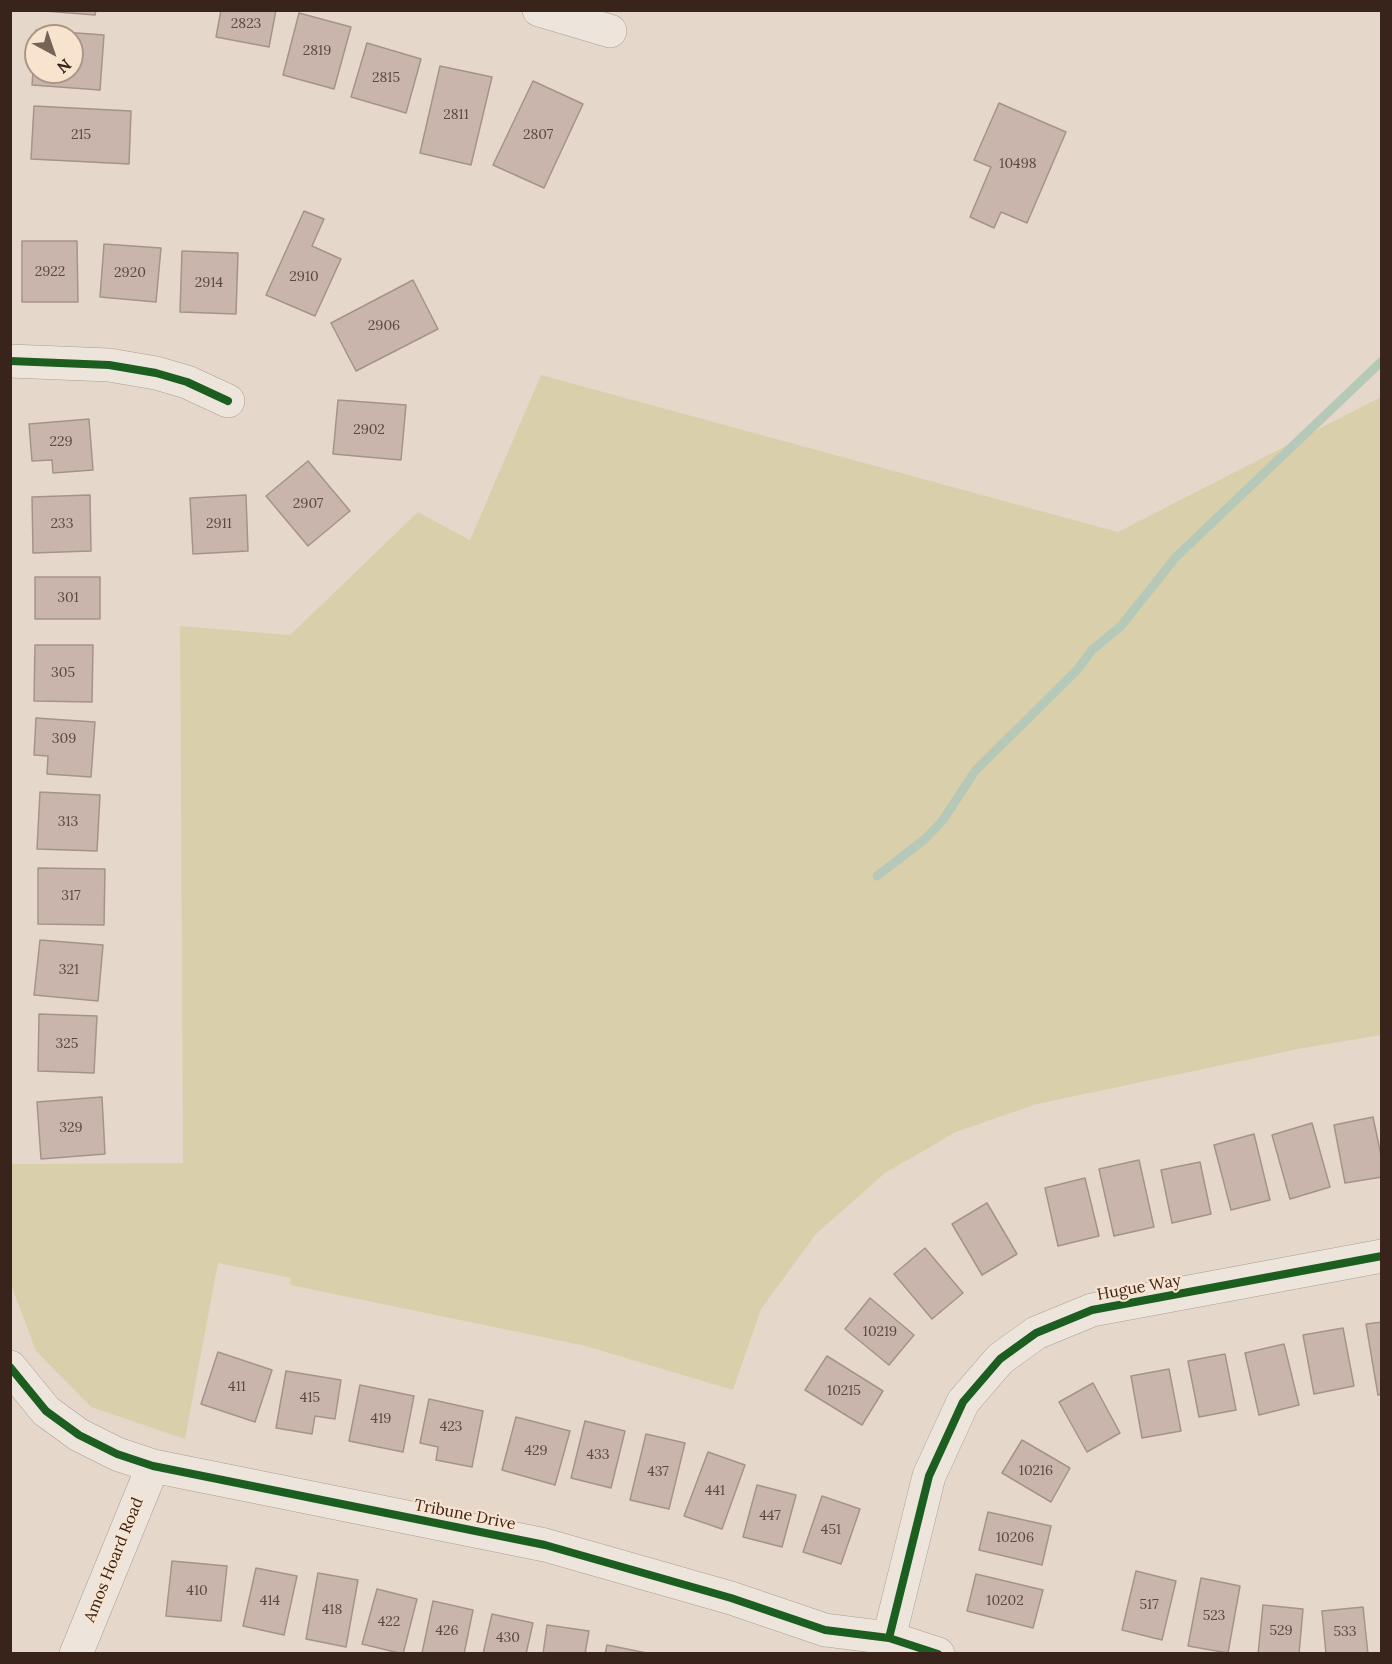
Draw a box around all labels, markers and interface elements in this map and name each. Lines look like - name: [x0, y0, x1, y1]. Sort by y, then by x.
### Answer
- house number: 2823: [231, 16, 261, 32]
- north arrow: [24, 24, 84, 84]
- house number: 2819: [303, 43, 331, 59]
- text: N: [53, 55, 75, 78]
- house number: 2815: [372, 70, 400, 86]
- house number: 2811: [443, 107, 469, 123]
- house number: 215: [71, 127, 91, 143]
- house number: 2807: [523, 127, 553, 143]
- house number: 10498: [999, 156, 1037, 172]
- house number: 2922: [35, 264, 65, 280]
- house number: 2920: [114, 265, 146, 281]
- house number: 2910: [289, 269, 319, 285]
- house number: 2914: [195, 275, 223, 291]
- house number: 2906: [368, 318, 400, 334]
- house number: 2902: [353, 422, 385, 438]
- house number: 229: [49, 434, 73, 450]
- house number: 2907: [293, 496, 323, 512]
- house number: 233: [51, 516, 73, 532]
- house number: 2911: [206, 516, 232, 532]
- house number: 301: [57, 590, 79, 606]
- house number: 305: [51, 665, 75, 681]
- house number: 309: [52, 731, 76, 747]
- house number: 313: [58, 814, 78, 830]
- house number: 317: [61, 888, 81, 904]
- house number: 321: [59, 962, 79, 978]
- house number: 325: [56, 1036, 78, 1052]
- house number: 329: [59, 1120, 83, 1136]
- street label: Hugue Way: [1096, 1271, 1182, 1305]
- house number: 10219: [863, 1324, 897, 1340]
- house number: 411: [228, 1379, 246, 1395]
- house number: 10215: [827, 1383, 861, 1399]
- house number: 415: [300, 1390, 320, 1406]
- house number: 419: [371, 1411, 391, 1427]
- house number: 423: [440, 1419, 462, 1435]
- house number: 429: [524, 1443, 548, 1459]
- house number: 433: [586, 1447, 610, 1463]
- house number: 10216: [1019, 1463, 1053, 1479]
- house number: 437: [647, 1464, 669, 1480]
- house number: 441: [705, 1483, 725, 1499]
- street label: Amos Hoard Road: [80, 1495, 148, 1625]
- street label: Tribune Drive: [413, 1496, 517, 1534]
- house number: 447: [759, 1508, 781, 1524]
- house number: 451: [821, 1522, 841, 1538]
- house number: 10206: [996, 1530, 1034, 1546]
- house number: 410: [186, 1583, 208, 1599]
- house number: 414: [260, 1593, 280, 1609]
- house number: 10202: [986, 1593, 1024, 1609]
- house number: 517: [1139, 1597, 1159, 1613]
- house number: 418: [322, 1602, 342, 1618]
- house number: 523: [1203, 1608, 1225, 1624]
- house number: 422: [378, 1614, 400, 1630]
- house number: 426: [435, 1623, 459, 1639]
- house number: 529: [1269, 1623, 1293, 1639]
- house number: 533: [1333, 1624, 1357, 1640]
- house number: 430: [496, 1630, 520, 1646]

